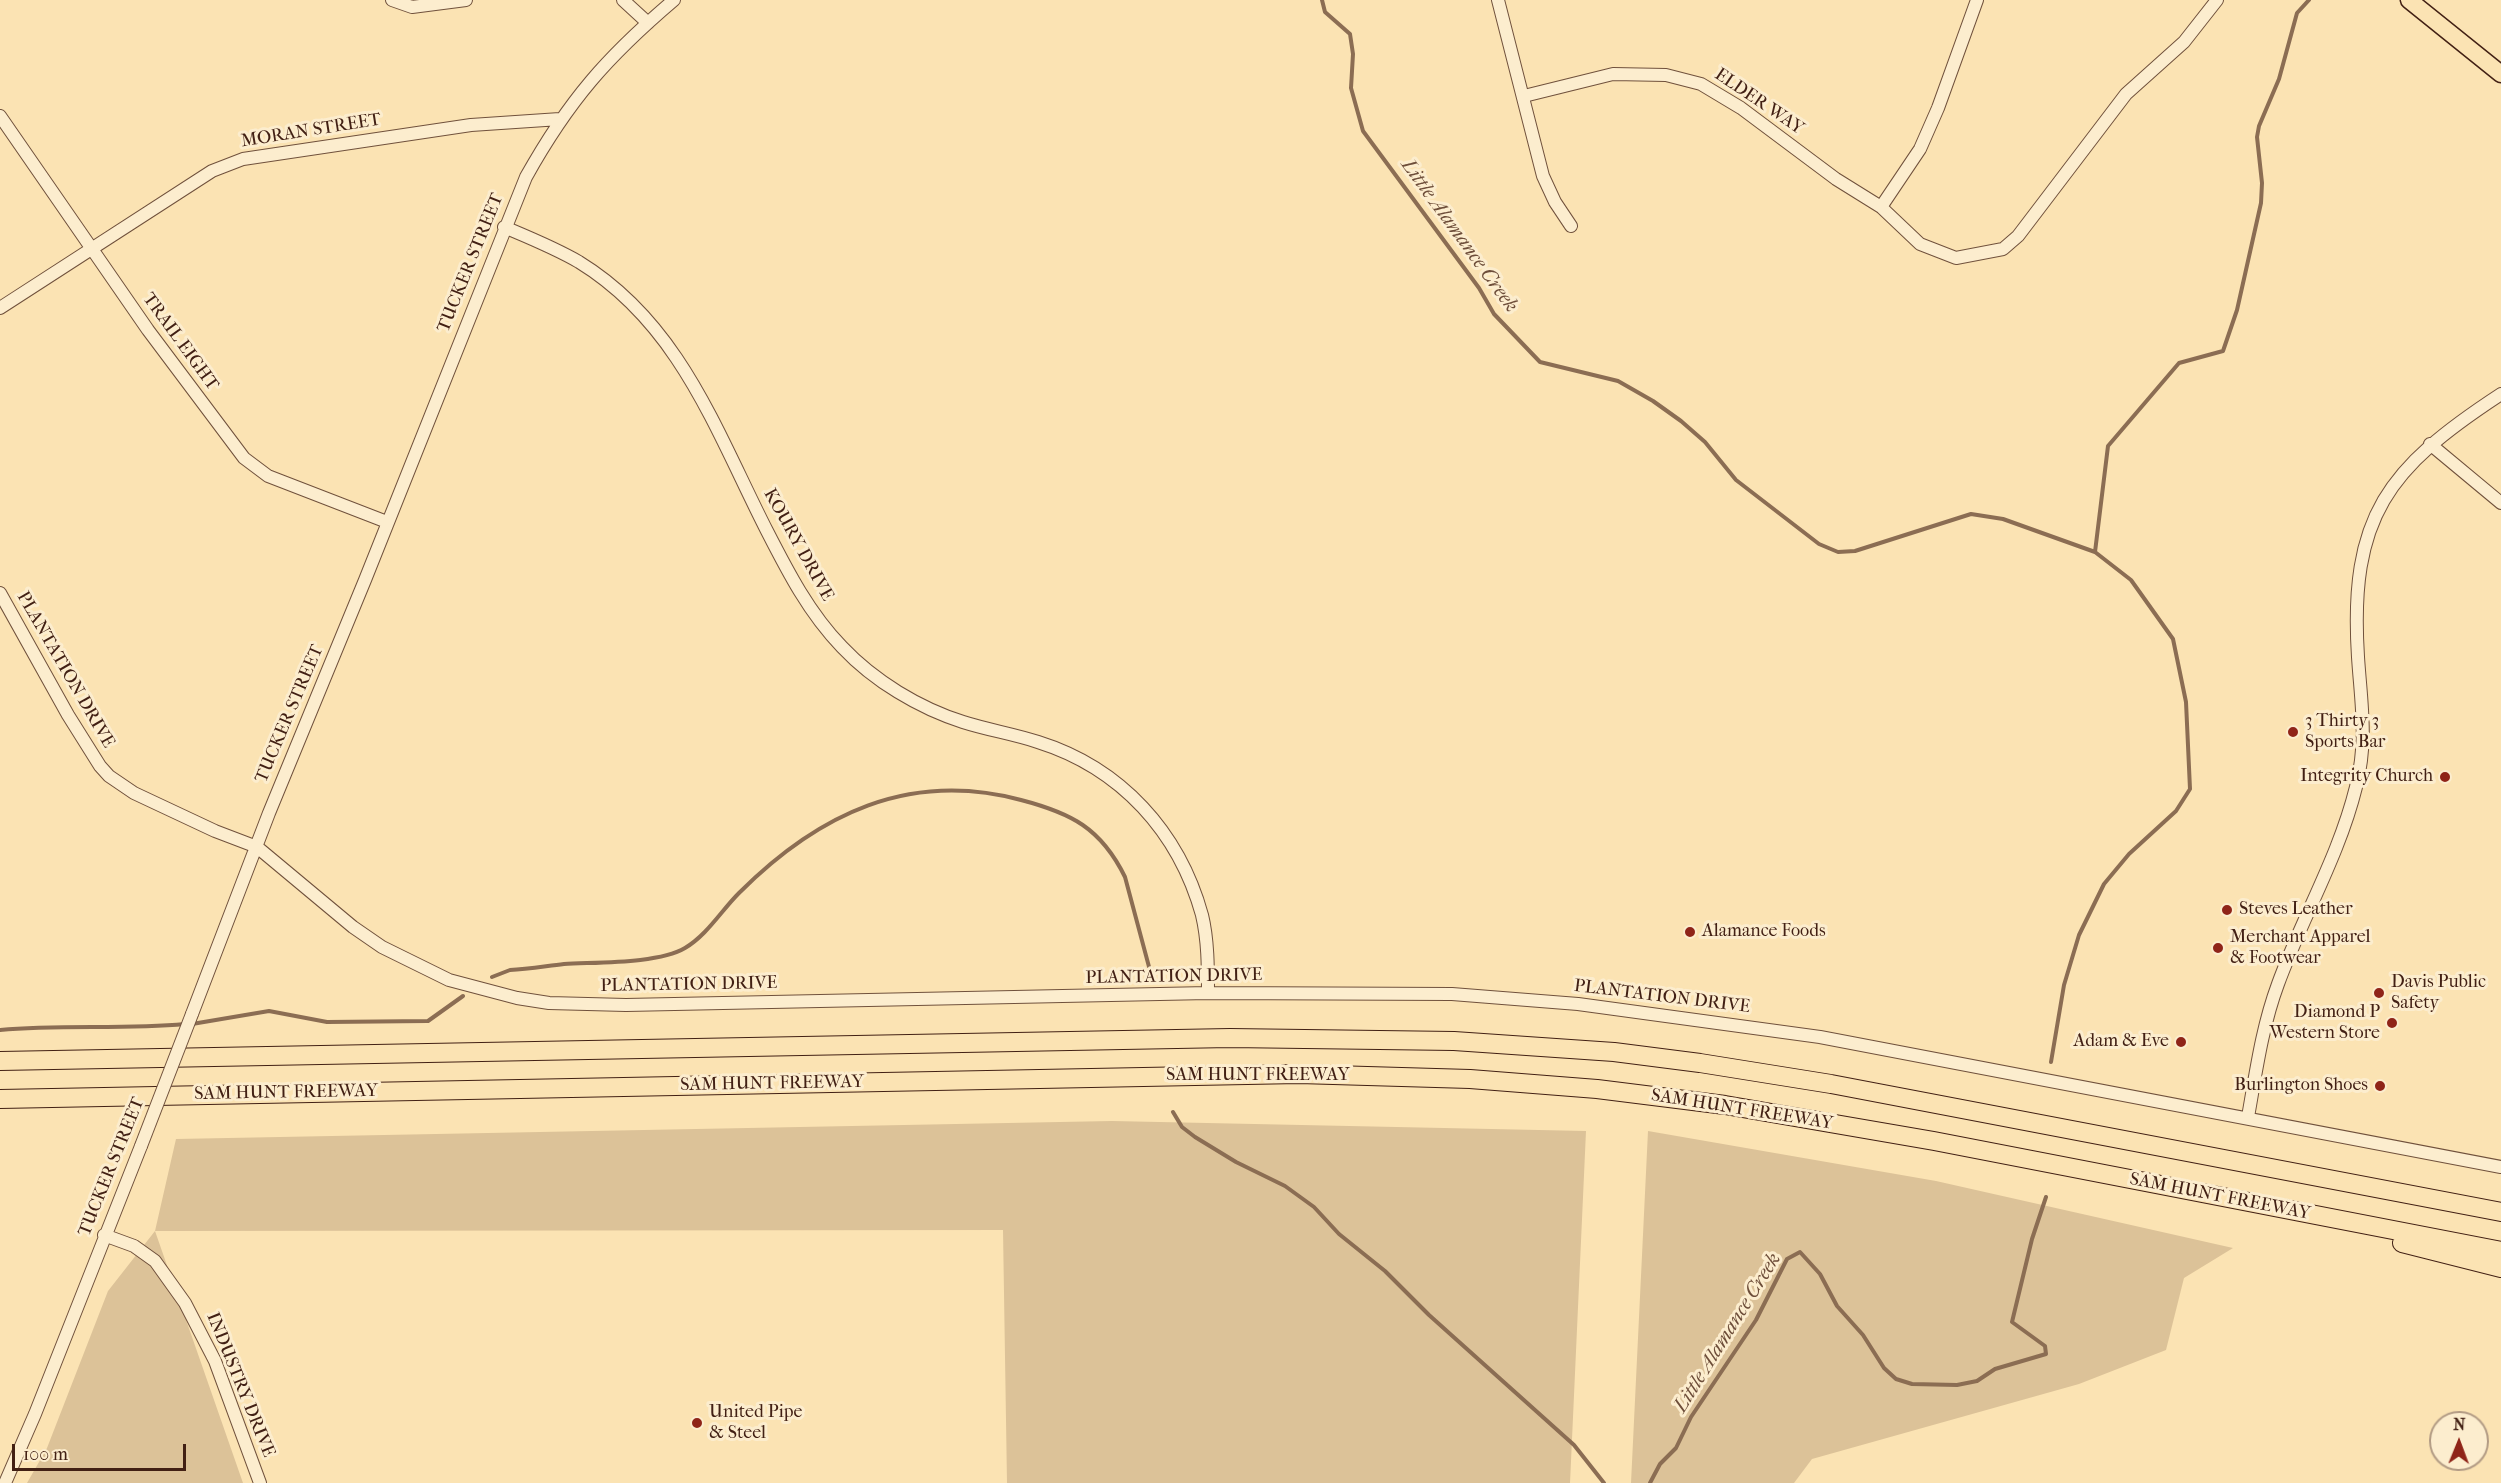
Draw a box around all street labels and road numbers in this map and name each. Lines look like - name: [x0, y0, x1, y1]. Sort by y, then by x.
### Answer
- street label: ELDER WAY: [1710, 64, 1808, 140]
- street label: MORAN STREET: [240, 109, 382, 153]
- street label: TUCKER STREET: [433, 190, 509, 336]
- street label: TRAIL EIGHT: [137, 289, 223, 395]
- street label: KOURY DRIVE: [758, 485, 838, 605]
- street label: PLANTATION DRIVE: [11, 588, 119, 752]
- street label: TUCKER STREET: [251, 642, 329, 786]
- street label: PLANTATION DRIVE: [1085, 965, 1263, 989]
- street label: PLANTATION DRIVE: [600, 973, 778, 997]
- street label: PLANTATION DRIVE: [1573, 975, 1751, 1019]
- street label: SAM HUNT FREEWAY: [1166, 1065, 1350, 1087]
- street label: SAM HUNT FREEWAY: [680, 1072, 864, 1096]
- street label: SAM HUNT FREEWAY: [194, 1081, 378, 1105]
- street label: SAM HUNT FREEWAY: [1650, 1085, 1834, 1135]
- street label: TUCKER STREET: [74, 1094, 150, 1240]
- street label: SAM HUNT FREEWAY: [2128, 1169, 2312, 1225]
- street label: INDUSTRY DRIVE: [201, 1309, 279, 1461]

